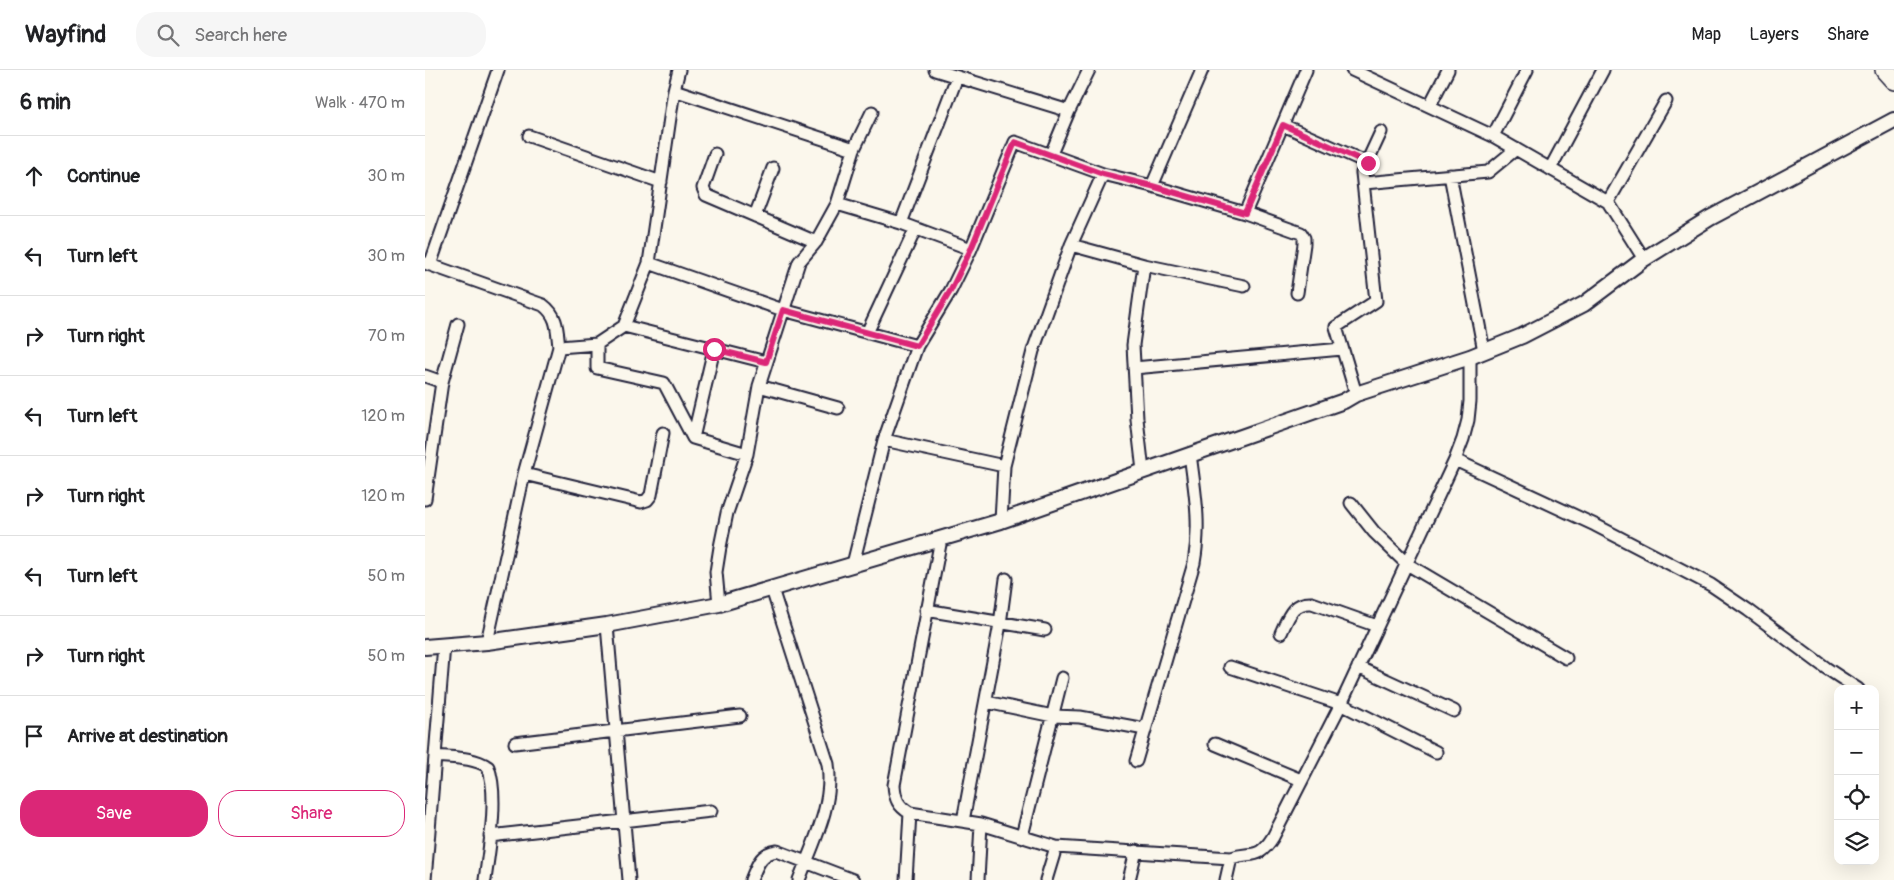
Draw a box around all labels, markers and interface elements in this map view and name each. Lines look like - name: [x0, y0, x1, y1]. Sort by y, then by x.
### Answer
- search box: [136, 12, 486, 57]
- text: Wayfind: [25, 20, 106, 49]
- icon: search: [154, 21, 182, 49]
- text: Search here: [194, 23, 287, 47]
- text: Map: [1692, 23, 1721, 46]
- text: Layers: [1749, 23, 1799, 46]
- text: Share: [1827, 23, 1869, 46]
- text: 6 min: [20, 89, 71, 116]
- text: Walk · 470 m: [315, 93, 405, 113]
- route end: [1357, 152, 1380, 175]
- icon: ahead: [20, 162, 48, 190]
- text: Continue: [67, 164, 140, 188]
- text: 30 m: [367, 166, 405, 186]
- icon: left: [20, 242, 48, 270]
- text: Turn left: [67, 244, 137, 268]
- text: 30 m: [367, 246, 405, 266]
- icon: right: [20, 322, 48, 350]
- text: Turn right: [67, 324, 145, 348]
- text: 70 m: [368, 326, 405, 346]
- route start: [703, 338, 726, 361]
- icon: left: [20, 402, 48, 430]
- text: Turn left: [67, 404, 137, 428]
- text: 120 m: [361, 406, 405, 426]
- icon: right: [20, 482, 48, 510]
- text: Turn right: [67, 484, 145, 508]
- text: 120 m: [361, 486, 405, 506]
- icon: left: [20, 562, 48, 590]
- text: Turn left: [67, 564, 137, 588]
- text: 50 m: [368, 566, 405, 586]
- icon: right: [20, 642, 48, 670]
- text: Turn right: [67, 644, 145, 668]
- text: 50 m: [368, 646, 405, 666]
- map controls: [1834, 685, 1879, 865]
- button: +: [1834, 685, 1879, 730]
- icon: arrive: [20, 722, 48, 750]
- text: Arrive at destination: [67, 724, 228, 748]
- button: −: [1834, 730, 1879, 775]
- button: locate: [1834, 775, 1879, 820]
- button: Save: [20, 790, 208, 837]
- button: Share: [218, 790, 405, 837]
- button: layers: [1834, 820, 1879, 865]

